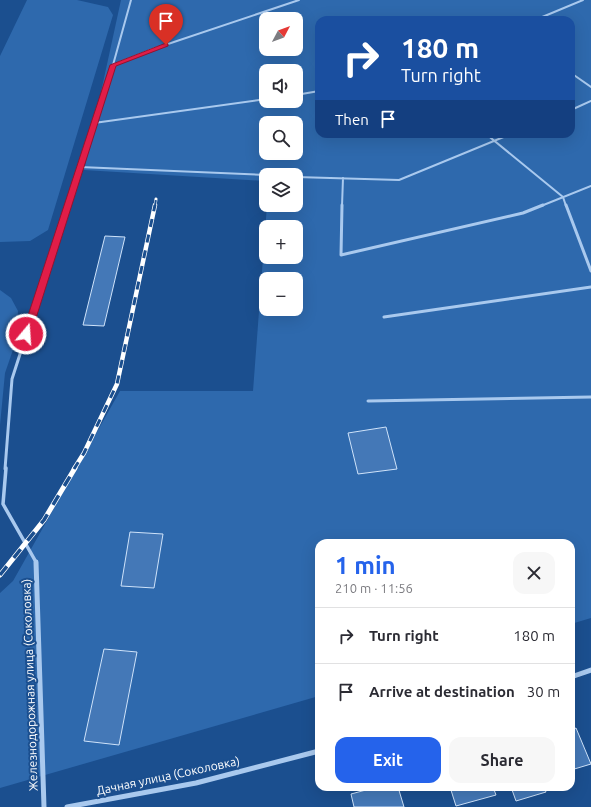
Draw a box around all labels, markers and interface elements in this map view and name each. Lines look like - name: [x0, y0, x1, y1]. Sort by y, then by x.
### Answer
- pin: [149, 4, 183, 45]
- icon: arrive: [155, 10, 177, 32]
- north arrow: [259, 12, 303, 56]
- map controls: [259, 12, 303, 316]
- icon: right: [335, 32, 387, 84]
- text: 180 m: [401, 32, 479, 63]
- button: sound: [259, 64, 303, 108]
- text: Turn right: [401, 65, 481, 85]
- icon: arrive: [377, 108, 399, 130]
- text: Then: [335, 111, 369, 128]
- button: search: [259, 116, 303, 160]
- button: layers: [259, 168, 303, 212]
- button: +: [259, 220, 303, 264]
- button: −: [259, 272, 303, 316]
- position arrow: [5, 313, 47, 355]
- text: 1 min: [335, 552, 396, 579]
- button: close: [513, 552, 555, 594]
- street label: Железнодорожная улица (Соколовка): [19, 579, 41, 791]
- text: 210 m · 11:56: [335, 581, 413, 595]
- icon: right: [335, 625, 357, 647]
- text: Turn right: [369, 627, 439, 644]
- text: 180 m: [513, 627, 555, 644]
- icon: arrive: [335, 681, 357, 703]
- text: Arrive at destination: [369, 683, 515, 700]
- text: 30 m: [527, 683, 560, 700]
- button: Exit: [335, 737, 441, 783]
- button: Share: [449, 737, 555, 783]
- street label: Дачная улица (Соколовка): [95, 754, 241, 798]

